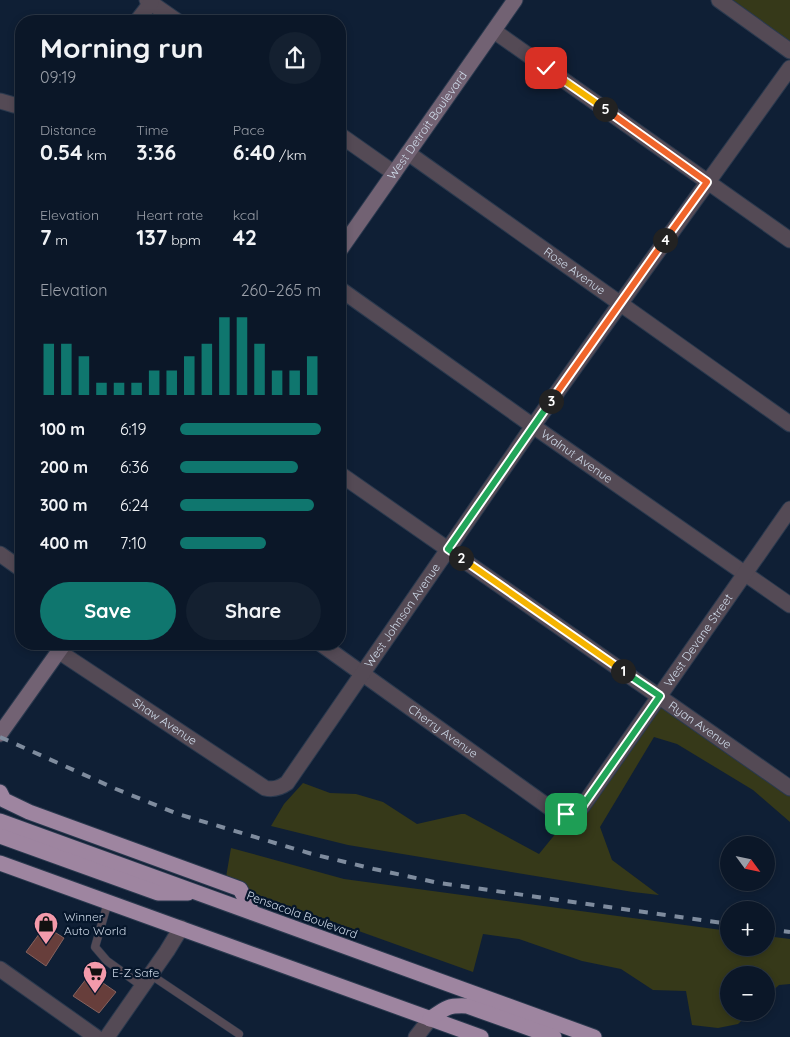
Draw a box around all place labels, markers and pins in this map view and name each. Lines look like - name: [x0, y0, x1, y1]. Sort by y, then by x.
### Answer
- pin: [525, 47, 567, 89]
- pin: 5: [592, 96, 618, 122]
- pin: 4: [652, 228, 678, 252]
- pin: 3: [538, 388, 564, 414]
- pin: 2: [448, 546, 474, 570]
- pin: 1: [610, 658, 636, 684]
- pin: [545, 793, 587, 835]
- place label: Winner Auto World: [64, 909, 126, 938]
- shop icon: Winner Auto World: [33, 911, 59, 945]
- supermarket icon: E-Z Safe: [82, 960, 108, 994]
- place label: E-Z Safe: [112, 965, 159, 980]

